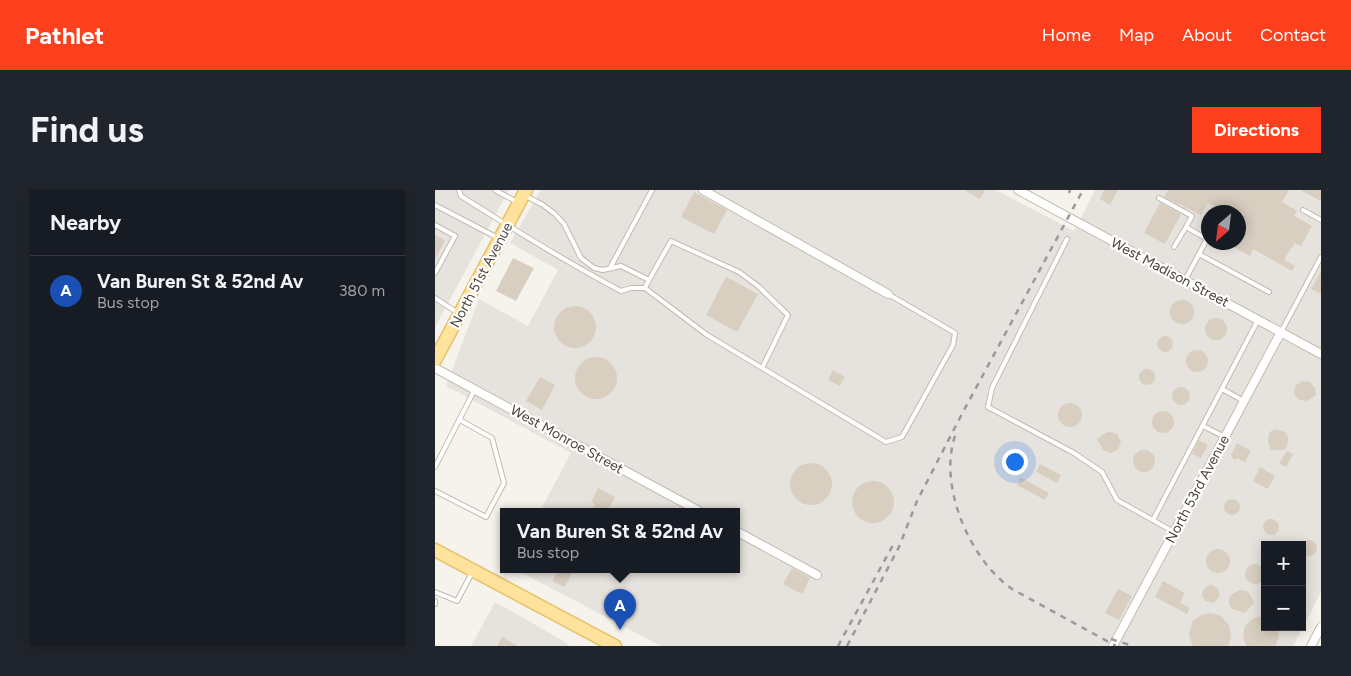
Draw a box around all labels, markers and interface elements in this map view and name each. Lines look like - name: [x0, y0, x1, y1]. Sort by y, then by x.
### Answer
- text: Pathlet: [25, 21, 104, 50]
- text: Home: [1042, 24, 1091, 46]
- text: Map: [1119, 24, 1154, 46]
- text: About: [1182, 24, 1232, 46]
- text: Contact: [1260, 24, 1326, 46]
- button: Directions: [1192, 107, 1321, 153]
- text: Find us: [30, 109, 144, 151]
- north arrow: [1201, 205, 1246, 250]
- text: Nearby: [50, 210, 121, 235]
- street label: North 51st Avenue: [447, 219, 517, 331]
- street label: West Madison Street: [1108, 234, 1232, 311]
- text: Van Buren St & 52nd Av: [97, 270, 303, 293]
- text: A: [60, 281, 72, 300]
- text: 380 m: [339, 281, 385, 300]
- text: Bus stop: [97, 293, 159, 312]
- street label: West Monroe Street: [507, 401, 626, 478]
- street label: North 53rd Avenue: [1162, 432, 1233, 546]
- your location: [1002, 449, 1028, 475]
- popup: [500, 508, 740, 573]
- text: Van Buren St & 52nd Av: [517, 520, 723, 543]
- map controls: [1261, 541, 1306, 631]
- button: +: [1261, 541, 1306, 586]
- text: Bus stop: [517, 543, 579, 562]
- button: −: [1261, 586, 1306, 631]
- pin: A: [604, 589, 636, 630]

